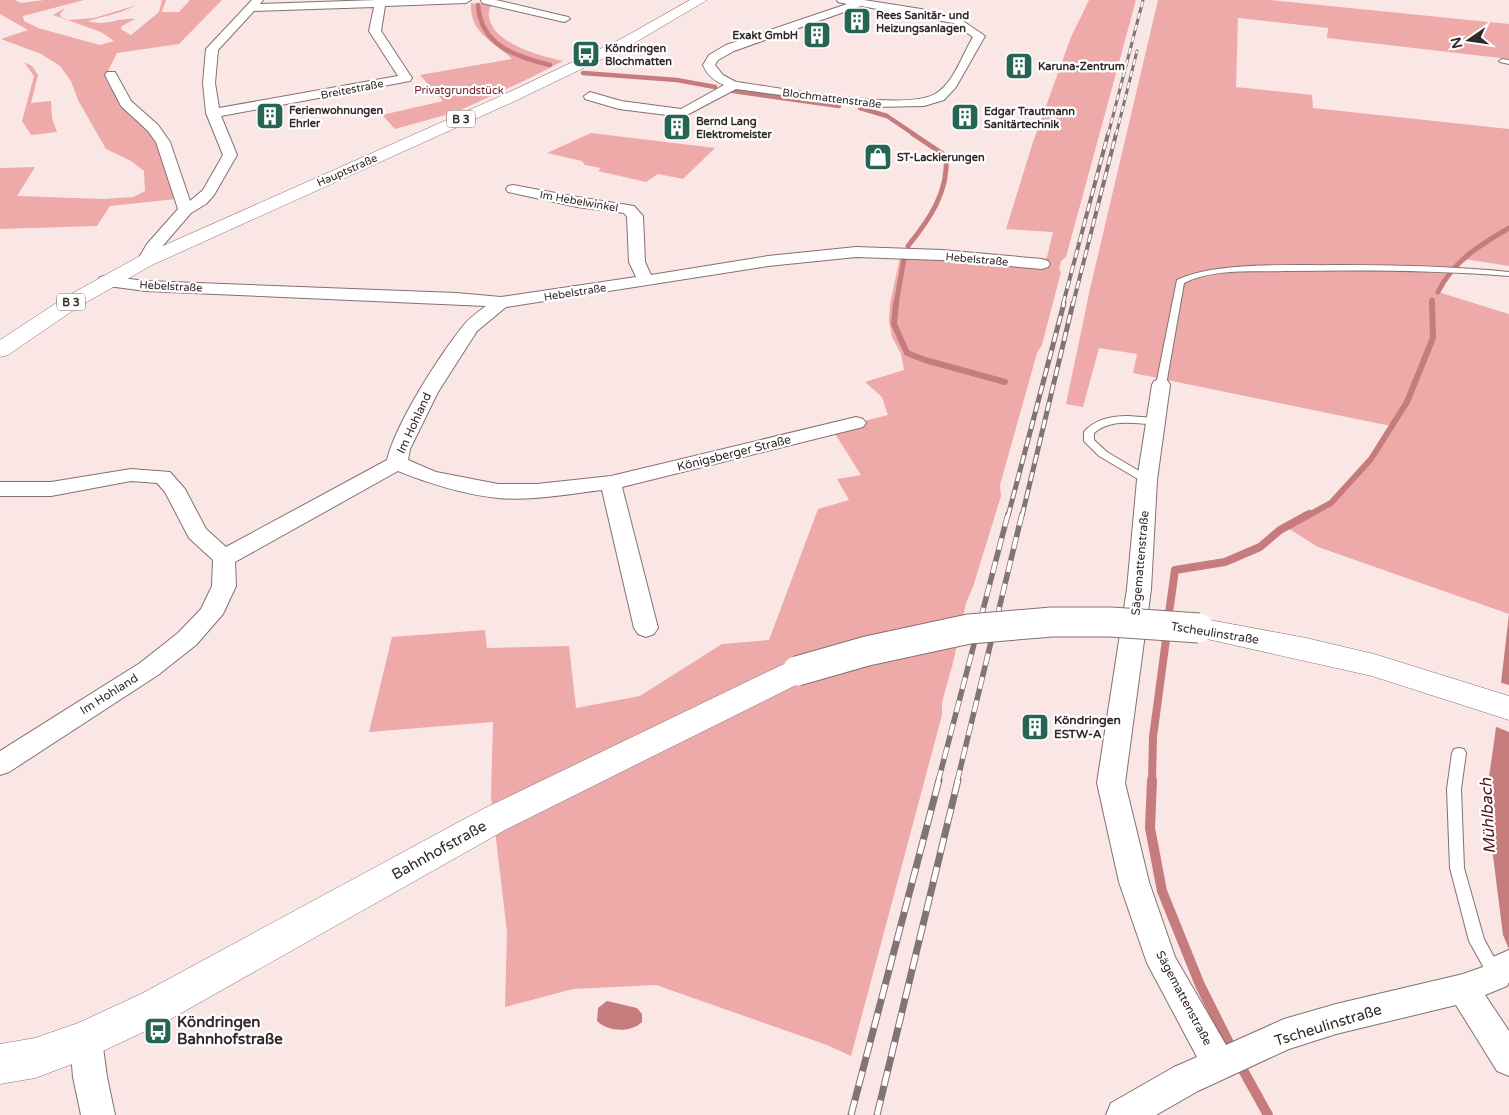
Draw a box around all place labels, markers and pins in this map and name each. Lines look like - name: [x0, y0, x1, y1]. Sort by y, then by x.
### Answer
- building icon: Rees Sanitär- und Heizungsanlagen: [842, 6, 872, 36]
- place label: Rees Sanitär- und Heizungsanlagen: [876, 9, 969, 36]
- building icon: Exakt GmbH: [802, 20, 832, 50]
- place label: Exakt GmbH: [732, 29, 798, 42]
- bus stop icon: Köndringen Blochmatten: [571, 39, 601, 69]
- place label: Köndringen Blochmatten: [605, 42, 672, 68]
- building icon: Karuna-Zentrum: [1004, 51, 1034, 81]
- place label: Karuna-Zentrum: [1038, 60, 1125, 73]
- building icon: Ferienwohnungen Ehrler: [255, 101, 285, 131]
- building icon: Edgar Trautmann Sanitärtechnik: [950, 102, 980, 132]
- place label: Ferienwohnungen Ehrler: [289, 104, 383, 130]
- place label: Edgar Trautmann Sanitärtechnik: [984, 105, 1075, 131]
- building icon: Bernd Lang Elektromeister: [662, 112, 692, 142]
- place label: Bernd Lang Elektromeister: [696, 115, 773, 141]
- shop icon: ST-Lackierungen: [863, 142, 893, 172]
- place label: ST-Lackierungen: [897, 151, 985, 165]
- building icon: Köndringen ESTW-A: [1020, 712, 1050, 742]
- place label: Köndringen ESTW-A: [1054, 713, 1121, 741]
- place label: Köndringen Bahnhofstraße: [177, 1013, 283, 1048]
- bus stop icon: Köndringen Bahnhofstraße: [143, 1016, 173, 1046]

